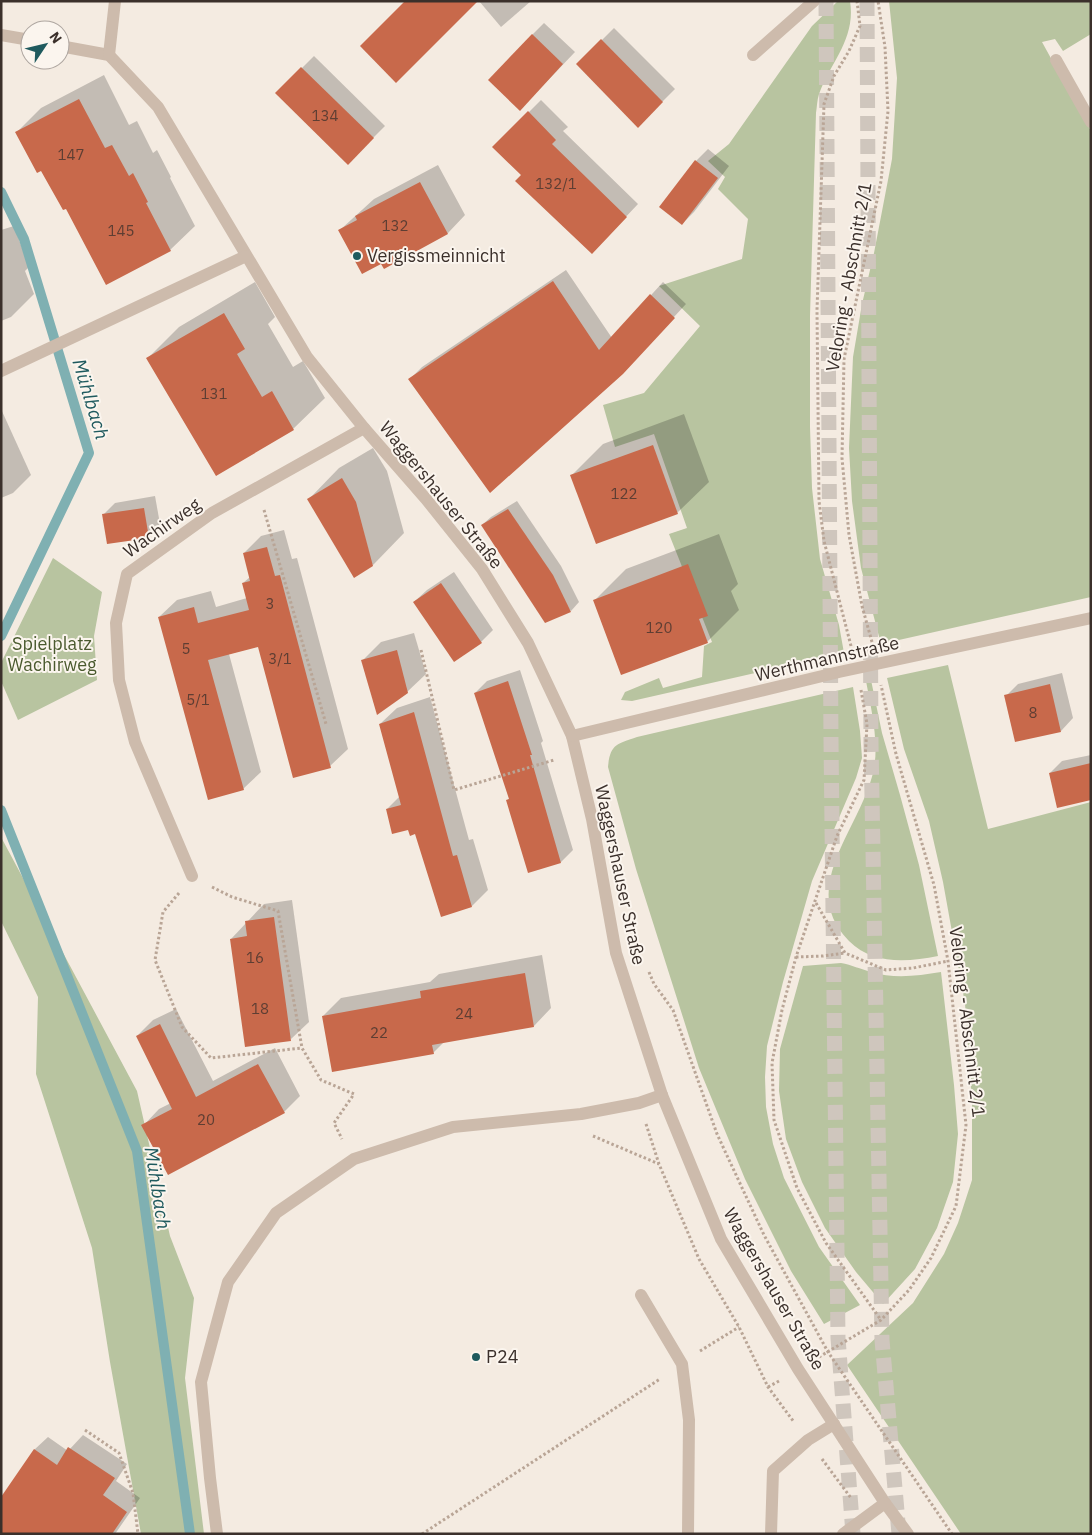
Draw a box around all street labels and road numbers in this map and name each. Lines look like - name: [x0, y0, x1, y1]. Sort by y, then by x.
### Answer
- street label: Veloring - Abschnitt 2/1: [821, 180, 876, 373]
- street label: Waggershauser Straße: [375, 416, 508, 573]
- street label: Wachirweg: [119, 492, 205, 563]
- street label: Werthmannstraße: [753, 631, 901, 686]
- street label: Waggershauser Straße: [590, 783, 651, 967]
- street label: Veloring - Abschnitt 2/1: [944, 925, 991, 1119]
- street label: Waggershauser Straße: [719, 1204, 830, 1374]

